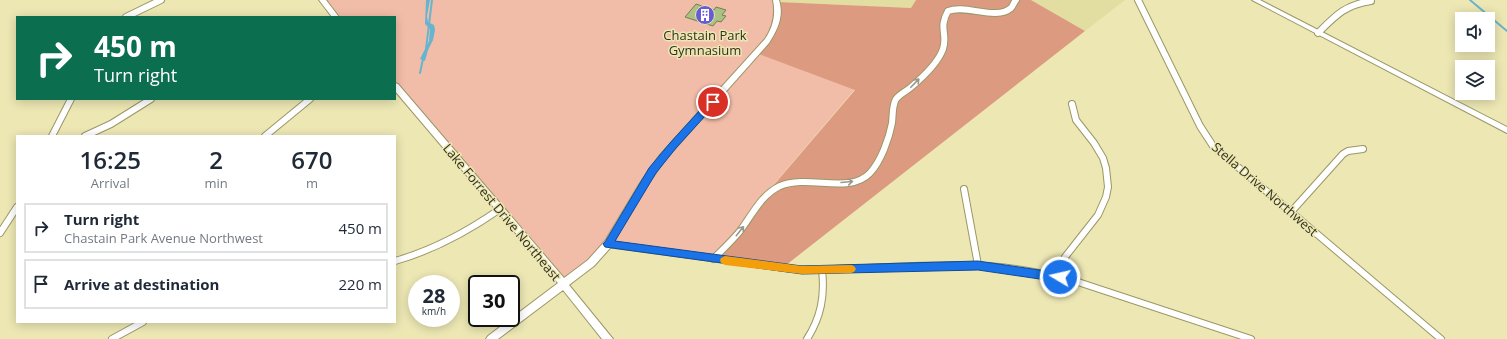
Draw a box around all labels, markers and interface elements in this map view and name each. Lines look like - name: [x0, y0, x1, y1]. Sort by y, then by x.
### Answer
- building icon: Chastain Park Gymnasium: [694, 4, 716, 26]
- map controls: [1455, 12, 1495, 100]
- button: sound: [1455, 12, 1495, 52]
- place label: Chastain Park Gymnasium: [663, 26, 747, 59]
- text: 450 m: [94, 27, 177, 65]
- icon: right: [28, 32, 80, 84]
- button: layers: [1455, 60, 1495, 100]
- text: Turn right: [94, 63, 177, 87]
- one-way arrow: [910, 78, 920, 88]
- pin: [696, 85, 730, 119]
- icon: arrive: [702, 91, 724, 113]
- street label: Stella Drive Northwest: [1208, 138, 1322, 240]
- street label: Lake Forrest Drive Northeast: [439, 139, 565, 285]
- text: 16:25: [80, 143, 141, 176]
- text: 2: [209, 143, 223, 176]
- text: 670: [291, 143, 332, 176]
- text: Arrival: [91, 174, 130, 192]
- text: min: [205, 174, 228, 192]
- text: m: [306, 174, 318, 192]
- one-way arrow: [840, 179, 853, 186]
- text: Turn right: [64, 209, 139, 229]
- icon: right: [30, 217, 52, 239]
- text: 450 m: [338, 218, 382, 238]
- one-way arrow: [735, 226, 744, 237]
- text: Chastain Park Avenue Northwest: [64, 229, 263, 247]
- position arrow: [1039, 256, 1081, 298]
- icon: arrive: [30, 273, 52, 295]
- text: Arrive at destination: [64, 274, 219, 294]
- text: 220 m: [338, 274, 382, 294]
- speed limit sign: 30: [468, 275, 520, 327]
- text: 28: [423, 282, 445, 309]
- text: km/h: [422, 304, 446, 318]

